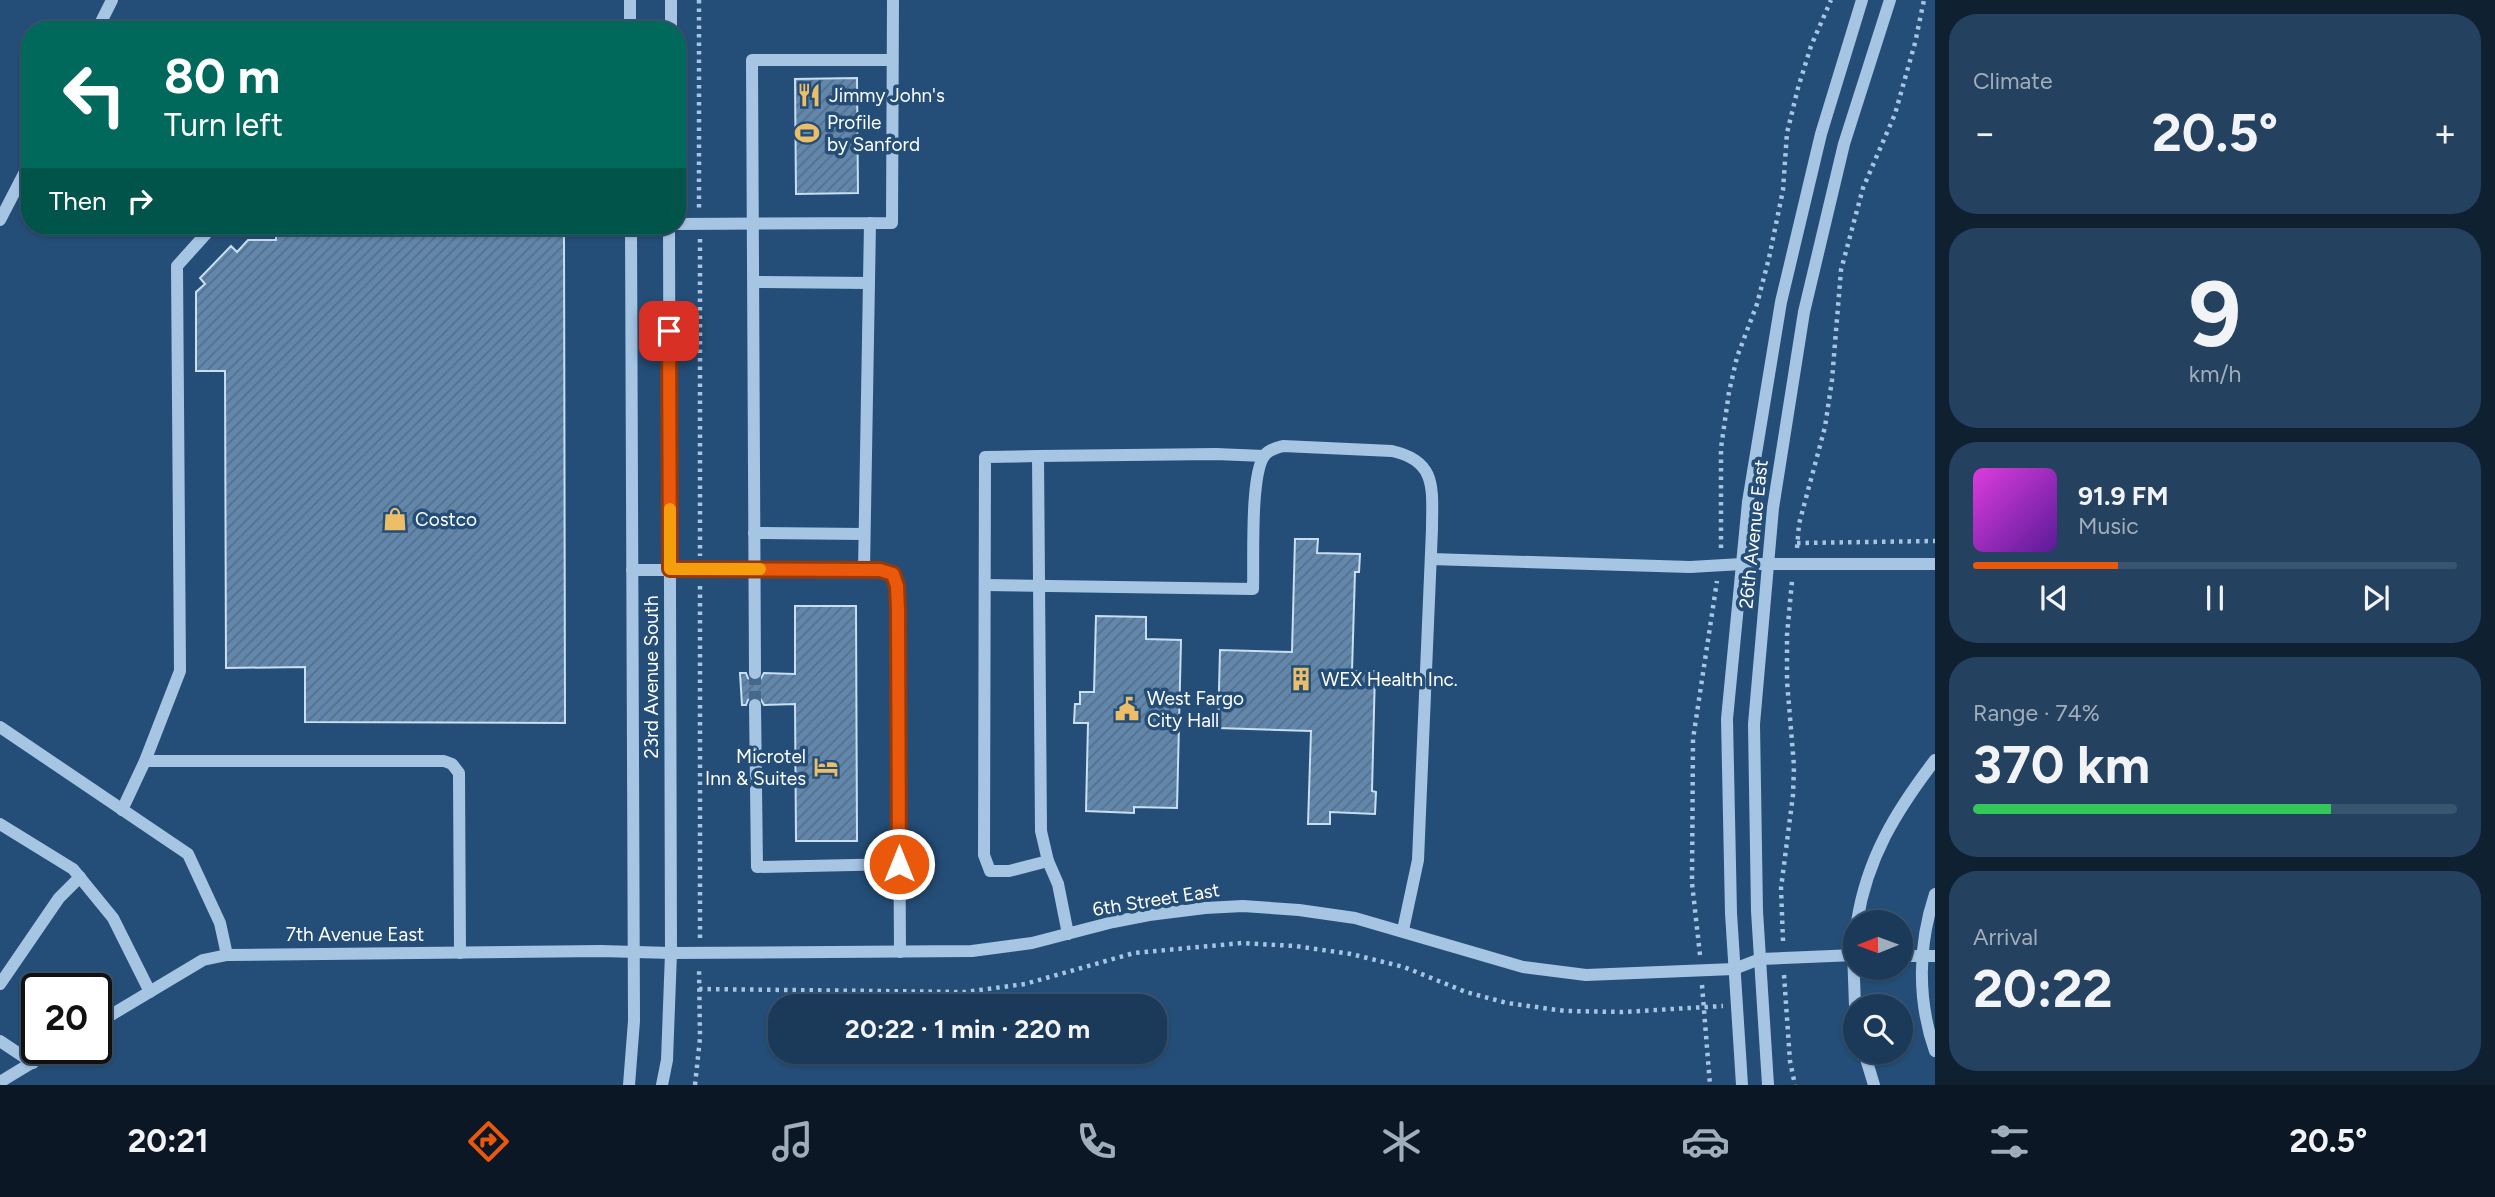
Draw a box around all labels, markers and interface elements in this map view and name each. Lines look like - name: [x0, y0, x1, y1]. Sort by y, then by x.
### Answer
- text: 80 m: [164, 46, 280, 105]
- icon: left: [49, 49, 140, 140]
- text: Climate: [1973, 67, 2052, 95]
- restaurant icon: Jimmy John's: [795, 81, 823, 109]
- place label: Jimmy John's: [829, 84, 945, 107]
- text: 20.5°: [2152, 102, 2278, 164]
- text: Turn left: [164, 106, 283, 144]
- text: −: [1973, 110, 1997, 156]
- text: +: [2433, 110, 2457, 156]
- place label: Profile by Sanford: [827, 111, 920, 156]
- sports icon: Profile by Sanford: [793, 119, 821, 147]
- icon: right: [121, 182, 159, 220]
- text: Then: [49, 185, 107, 217]
- text: 9: [2189, 260, 2241, 369]
- pin: [639, 301, 699, 361]
- icon: arrive: [650, 312, 688, 350]
- text: km/h: [2189, 360, 2241, 388]
- street label: 26th Avenue East: [1734, 458, 1773, 610]
- text: 91.9 FM: [2078, 480, 2168, 512]
- shop icon: Costco: [381, 505, 409, 533]
- place label: Costco: [415, 508, 477, 531]
- text: Music: [2078, 512, 2139, 540]
- icon: previous: [2035, 579, 2073, 617]
- icon: pause: [2196, 579, 2234, 617]
- icon: next: [2357, 579, 2395, 617]
- street label: 23rd Avenue South: [640, 595, 663, 759]
- building icon: WEX Health Inc.: [1287, 665, 1315, 693]
- place label: WEX Health Inc.: [1321, 668, 1458, 691]
- place label: West Fargo City Hall: [1147, 687, 1244, 732]
- public building icon: West Fargo City Hall: [1113, 695, 1141, 723]
- text: Range · 74%: [1973, 699, 2100, 727]
- text: 370 km: [1973, 734, 2150, 796]
- place label: Microtel Inn & Suites: [705, 745, 806, 790]
- hotel icon: Microtel Inn & Suites: [812, 753, 840, 781]
- position arrow: [862, 827, 936, 901]
- street label: 6th Street East: [1091, 878, 1221, 921]
- north arrow: [1843, 910, 1913, 980]
- map controls: [1843, 910, 1913, 1064]
- street label: 7th Avenue East: [286, 923, 424, 946]
- text: Arrival: [1973, 923, 2038, 951]
- text: 20:22: [1973, 958, 2113, 1020]
- speed limit sign: 20: [21, 973, 112, 1064]
- button: search: [1843, 994, 1913, 1064]
- text: 20:22 · 1 min · 220 m: [845, 1013, 1090, 1045]
- icon: directions: [464, 1117, 513, 1166]
- icon: music: [768, 1117, 817, 1166]
- icon: phone: [1072, 1117, 1121, 1166]
- icon: climate: [1377, 1117, 1426, 1166]
- icon: car: [1681, 1117, 1730, 1166]
- icon: filters: [1985, 1117, 2034, 1166]
- text: 20:21: [128, 1122, 209, 1160]
- text: 20.5°: [2289, 1122, 2367, 1160]

